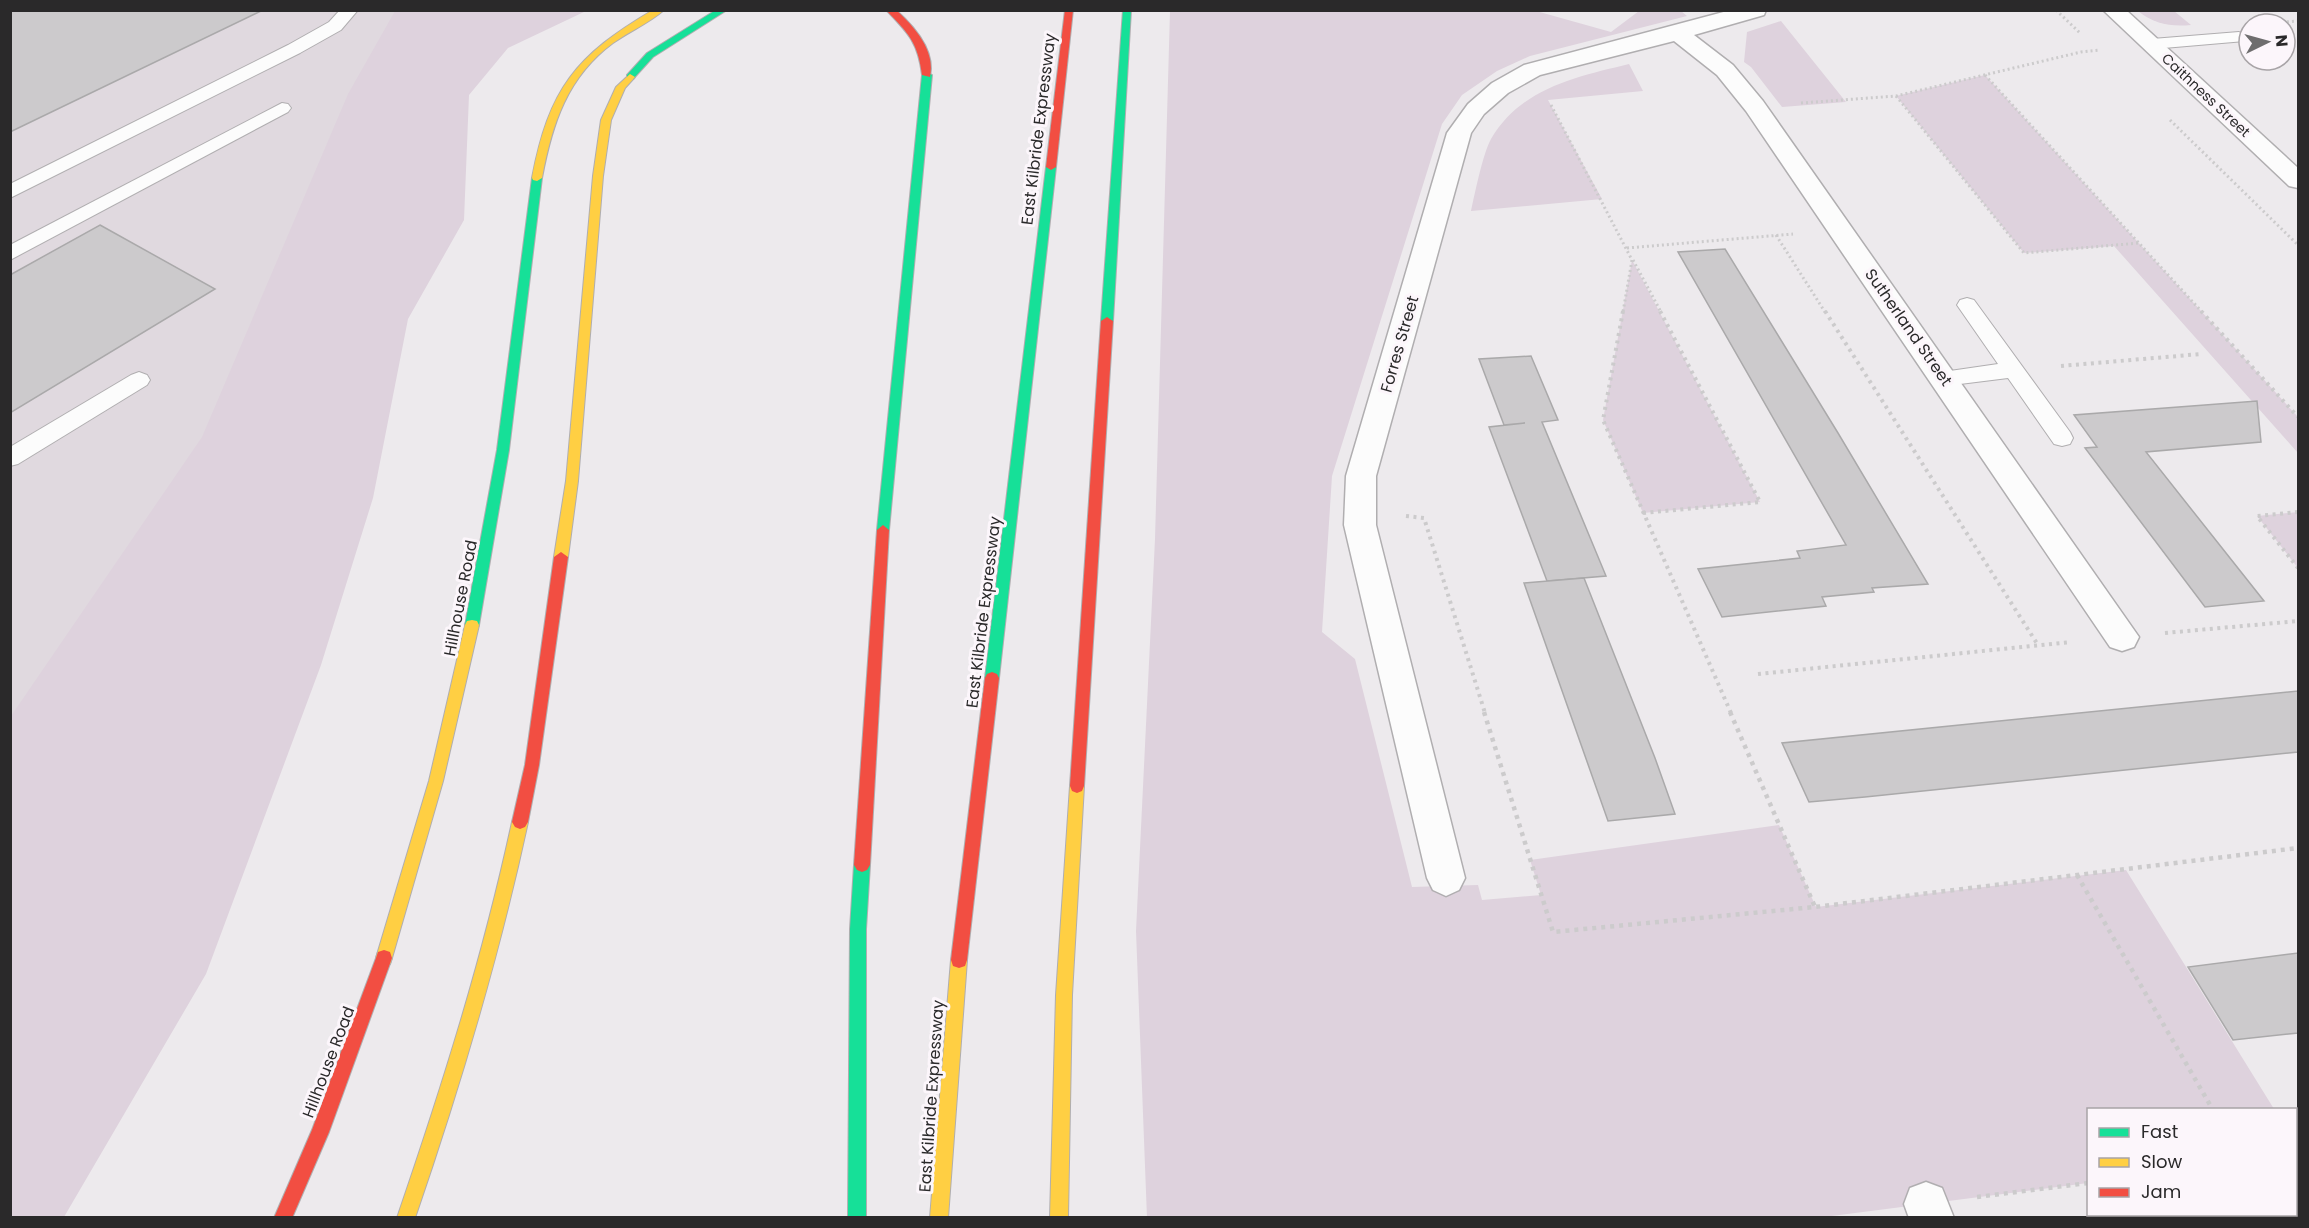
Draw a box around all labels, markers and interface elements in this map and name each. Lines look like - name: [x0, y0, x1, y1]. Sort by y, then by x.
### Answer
- north arrow: [2237, 12, 2297, 72]
- street label: East Kilbride Expressway: [1015, 32, 1062, 226]
- text: N: [2269, 34, 2293, 48]
- street label: Caithness Street: [2157, 49, 2255, 141]
- street label: Sutherland Street: [1859, 264, 1958, 391]
- street label: Forres Street: [1375, 293, 1424, 395]
- street label: East Kilbride Expressway: [960, 515, 1007, 709]
- street label: Hillhouse Road: [438, 538, 483, 658]
- street label: East Kilbride Expressway: [913, 999, 950, 1193]
- street label: Hillhouse Road: [297, 1003, 360, 1121]
- legend: [2087, 1108, 2297, 1216]
- text: Fast: [2141, 1119, 2178, 1144]
- text: Slow: [2141, 1149, 2183, 1174]
- text: Jam: [2141, 1179, 2181, 1204]

